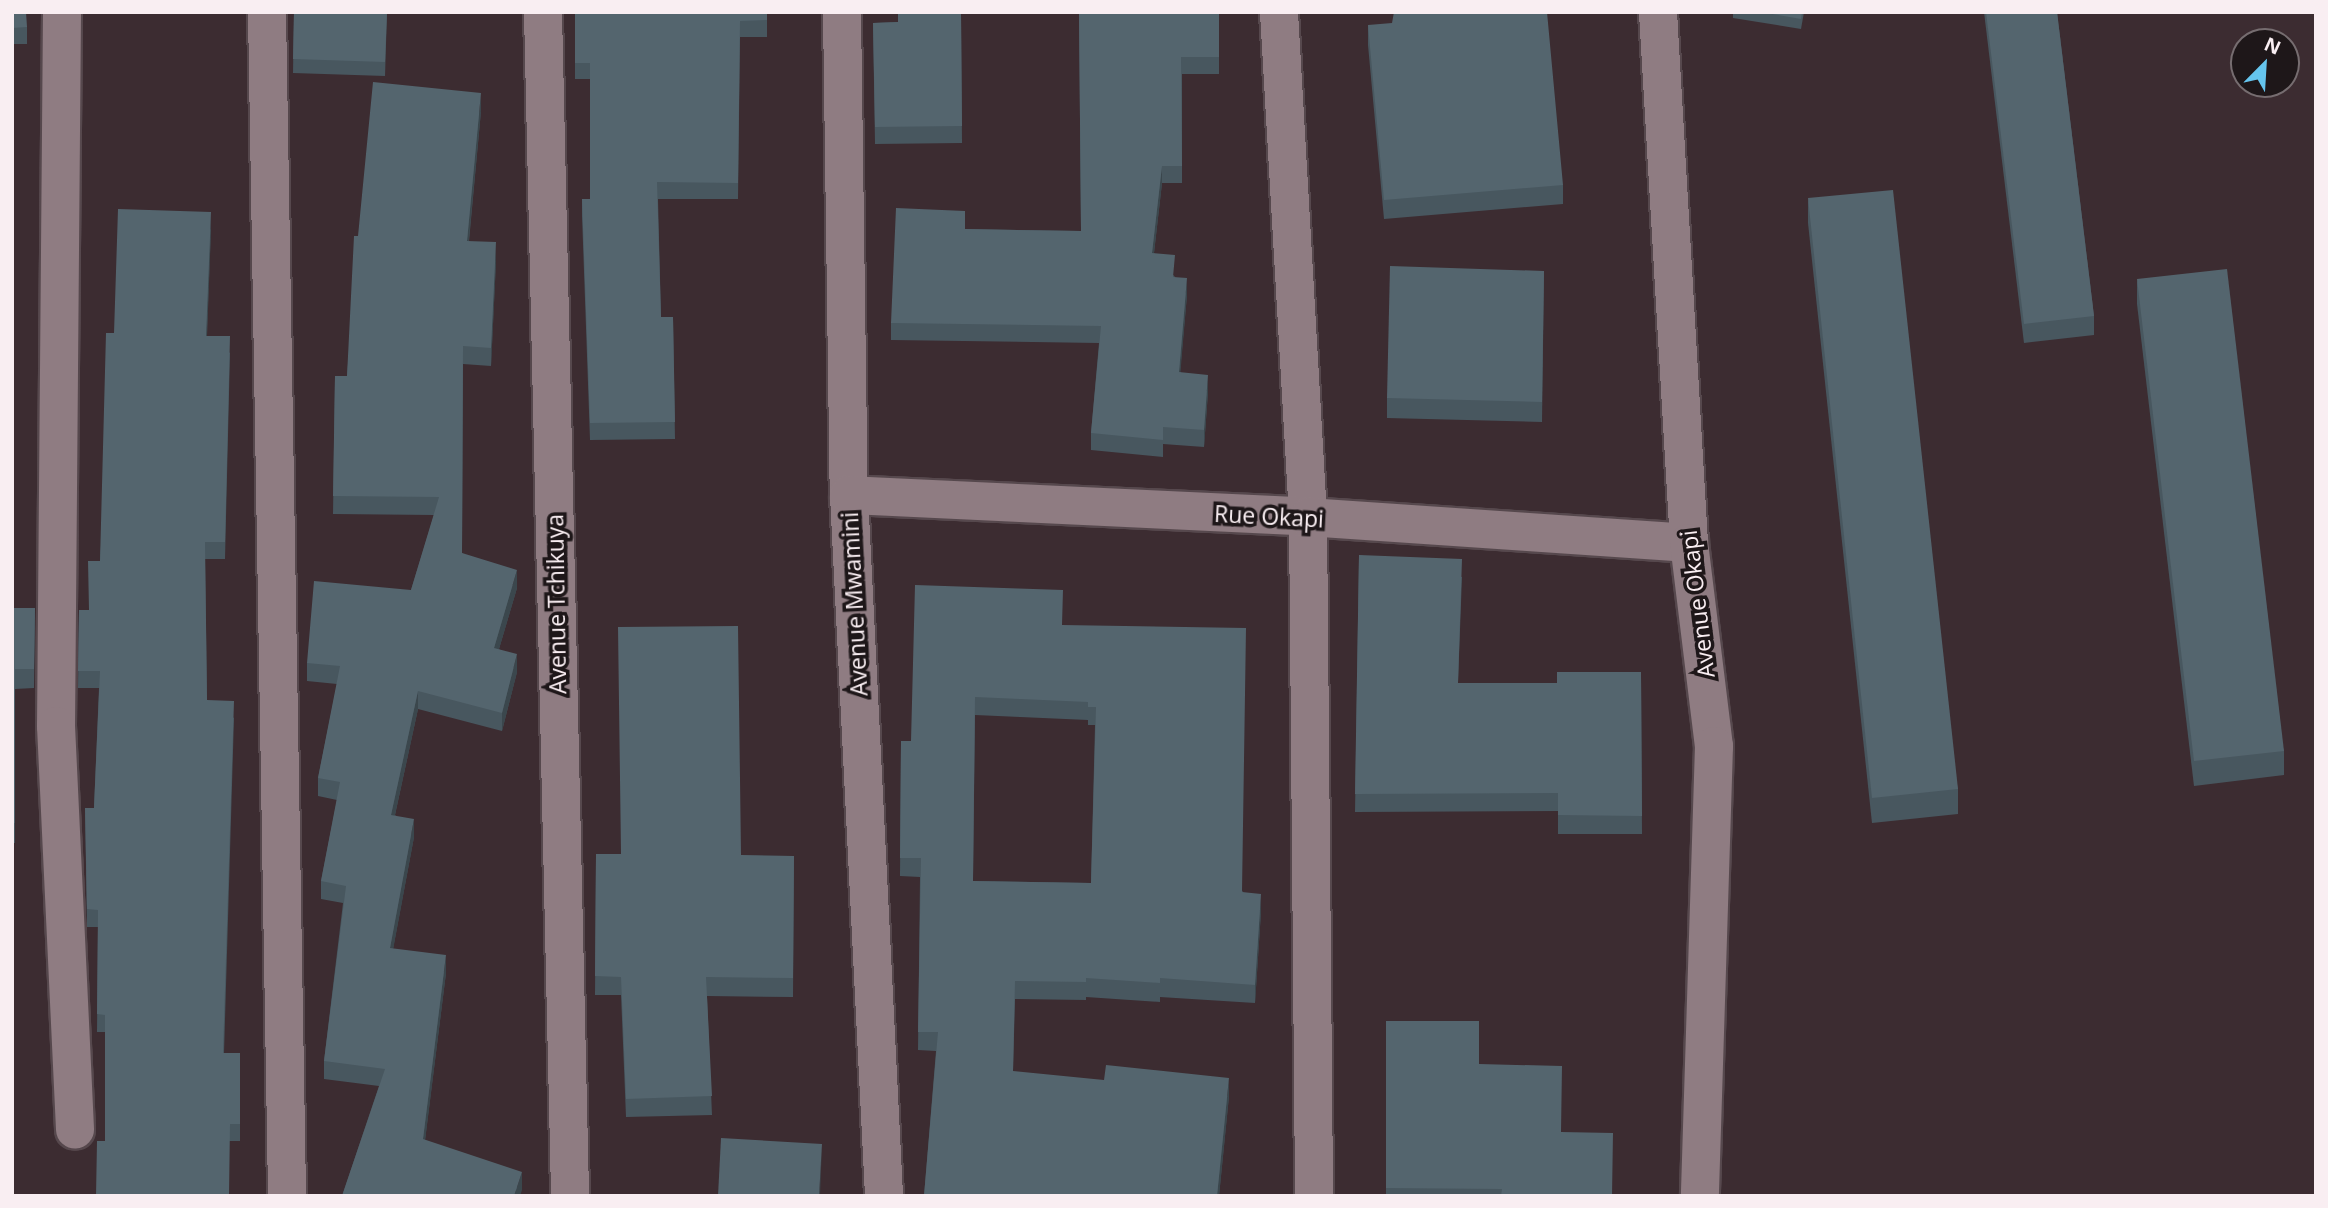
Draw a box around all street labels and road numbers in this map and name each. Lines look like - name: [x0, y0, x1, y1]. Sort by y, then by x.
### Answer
- street label: Rue Okapi: [1213, 499, 1325, 533]
- street label: Avenue Mwamini: [835, 511, 873, 697]
- street label: Avenue Tchikuya: [541, 514, 571, 694]
- street label: Avenue Okapi: [1674, 529, 1720, 679]

